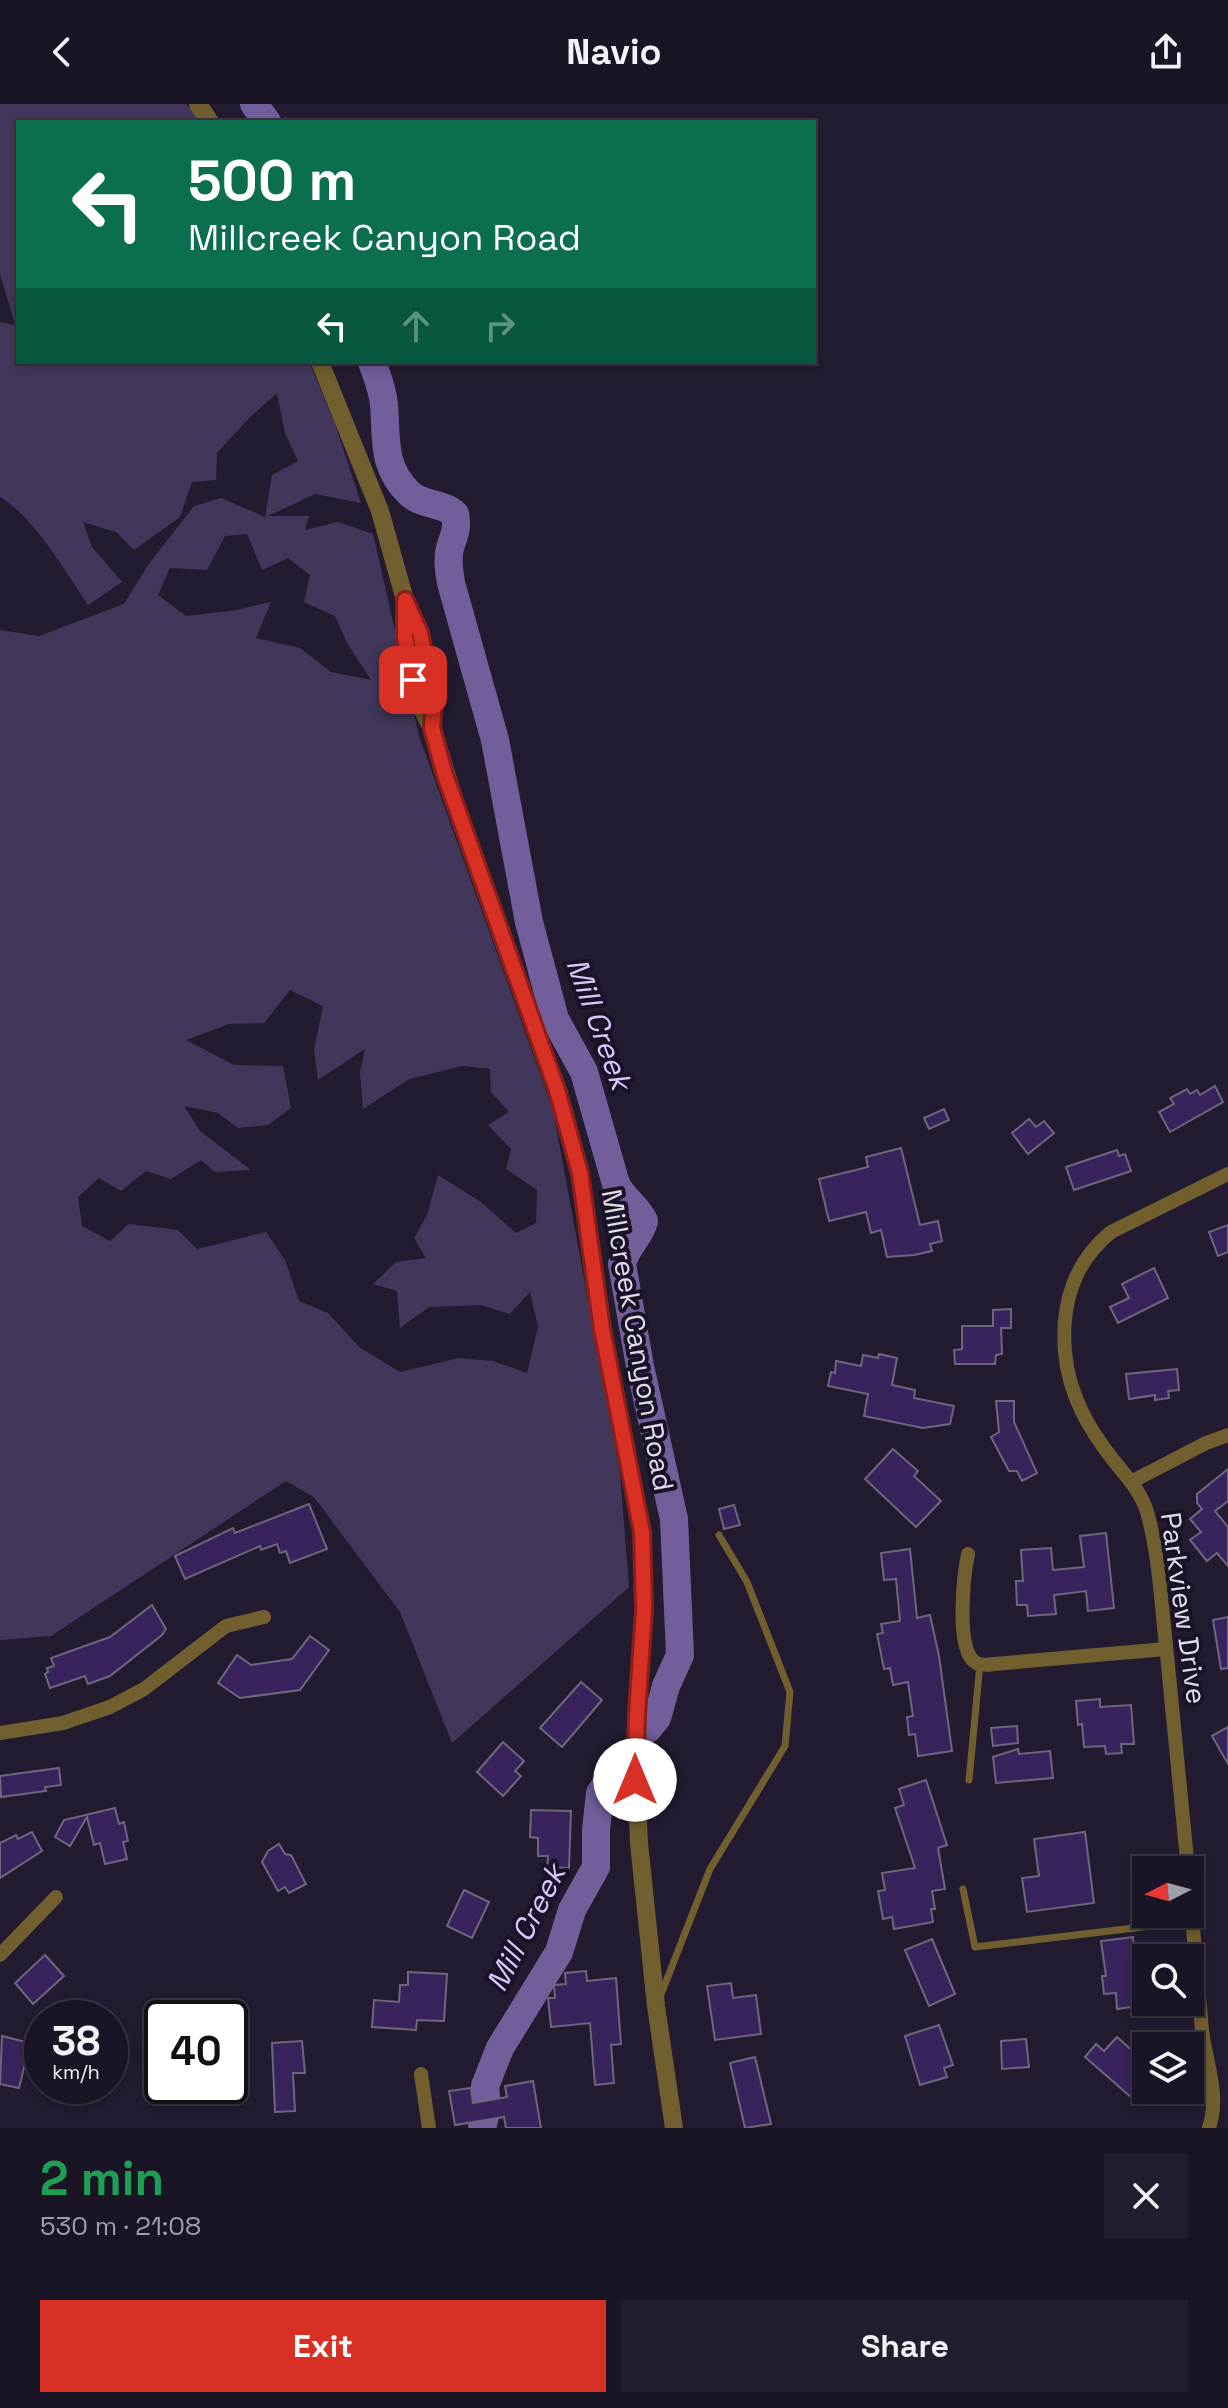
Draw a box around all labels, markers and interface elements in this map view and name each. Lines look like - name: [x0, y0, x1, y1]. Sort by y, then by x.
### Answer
- text: Navio: [566, 29, 662, 75]
- icon: back: [40, 30, 84, 74]
- icon: share: [1144, 30, 1188, 74]
- text: 500 m: [188, 145, 356, 216]
- icon: left: [56, 152, 160, 256]
- text: Millcreek Canyon Road: [188, 215, 581, 261]
- icon: left: [310, 304, 354, 348]
- icon: ahead: [394, 304, 438, 348]
- icon: right: [478, 304, 522, 348]
- pin: [379, 646, 447, 714]
- icon: arrive: [391, 658, 435, 702]
- water label: Mill Creek: [558, 953, 642, 1098]
- street label: Millcreek Canyon Road: [594, 1186, 682, 1494]
- street label: Parkview Drive: [1153, 1510, 1215, 1706]
- position arrow: [593, 1738, 677, 1822]
- water label: Mill Creek: [477, 1855, 575, 1998]
- north arrow: [1132, 1856, 1204, 1928]
- map controls: [1132, 1856, 1204, 2104]
- button: search: [1132, 1944, 1204, 2016]
- speed limit sign: 40: [144, 2000, 248, 2104]
- text: 38: [52, 2016, 100, 2067]
- button: layers: [1132, 2032, 1204, 2104]
- text: km/h: [52, 2059, 100, 2085]
- text: 2 min: [40, 2148, 164, 2209]
- button: close: [1104, 2154, 1188, 2238]
- text: 530 m · 21:08: [40, 2209, 201, 2243]
- button: Exit: [40, 2300, 606, 2392]
- button: Share: [622, 2300, 1188, 2392]

